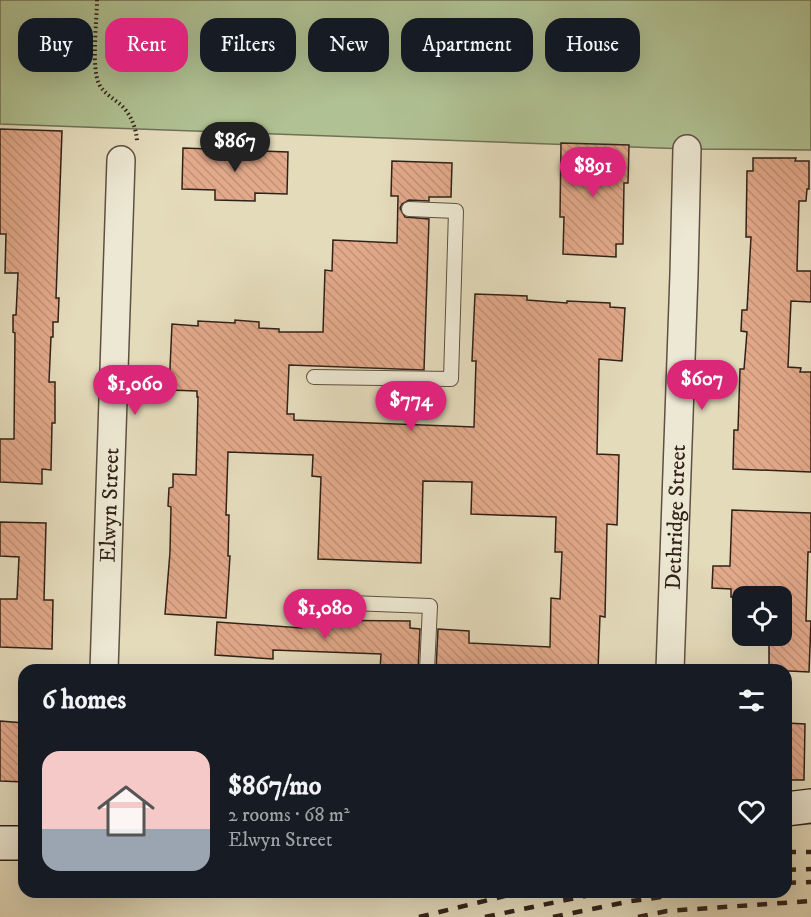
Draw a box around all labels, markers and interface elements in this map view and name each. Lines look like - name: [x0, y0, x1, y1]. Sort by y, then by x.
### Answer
- chip: Buy: [18, 18, 93, 72]
- chip: Rent: [105, 18, 188, 72]
- chip: Filters: [200, 18, 296, 72]
- chip: New: [308, 18, 389, 72]
- chip: Apartment: [401, 18, 533, 72]
- chip: House: [545, 18, 640, 72]
- pin: $867: [199, 122, 271, 173]
- text: $867: [214, 129, 256, 154]
- pin: $891: [557, 147, 629, 198]
- text: $891: [574, 154, 612, 179]
- pin: $607: [666, 360, 738, 411]
- pin: $1,060: [86, 365, 184, 416]
- text: $607: [681, 367, 723, 392]
- text: $1,060: [107, 372, 163, 397]
- pin: $774: [375, 381, 447, 432]
- text: $774: [389, 388, 433, 413]
- street label: Dethridge Street: [659, 444, 691, 590]
- street label: Elwyn Street: [94, 447, 125, 563]
- map controls: [732, 586, 792, 646]
- button: locate: [732, 586, 792, 646]
- pin: $1,080: [276, 589, 374, 640]
- text: $1,080: [297, 596, 353, 621]
- text: 6 homes: [42, 684, 126, 717]
- icon: filters: [735, 684, 768, 717]
- text: $867/mo: [228, 770, 321, 803]
- icon: home: [90, 775, 162, 847]
- icon: heart: [735, 795, 768, 828]
- text: 2 rooms · 68 m²: [228, 803, 350, 828]
- text: Elwyn Street: [228, 828, 332, 853]

